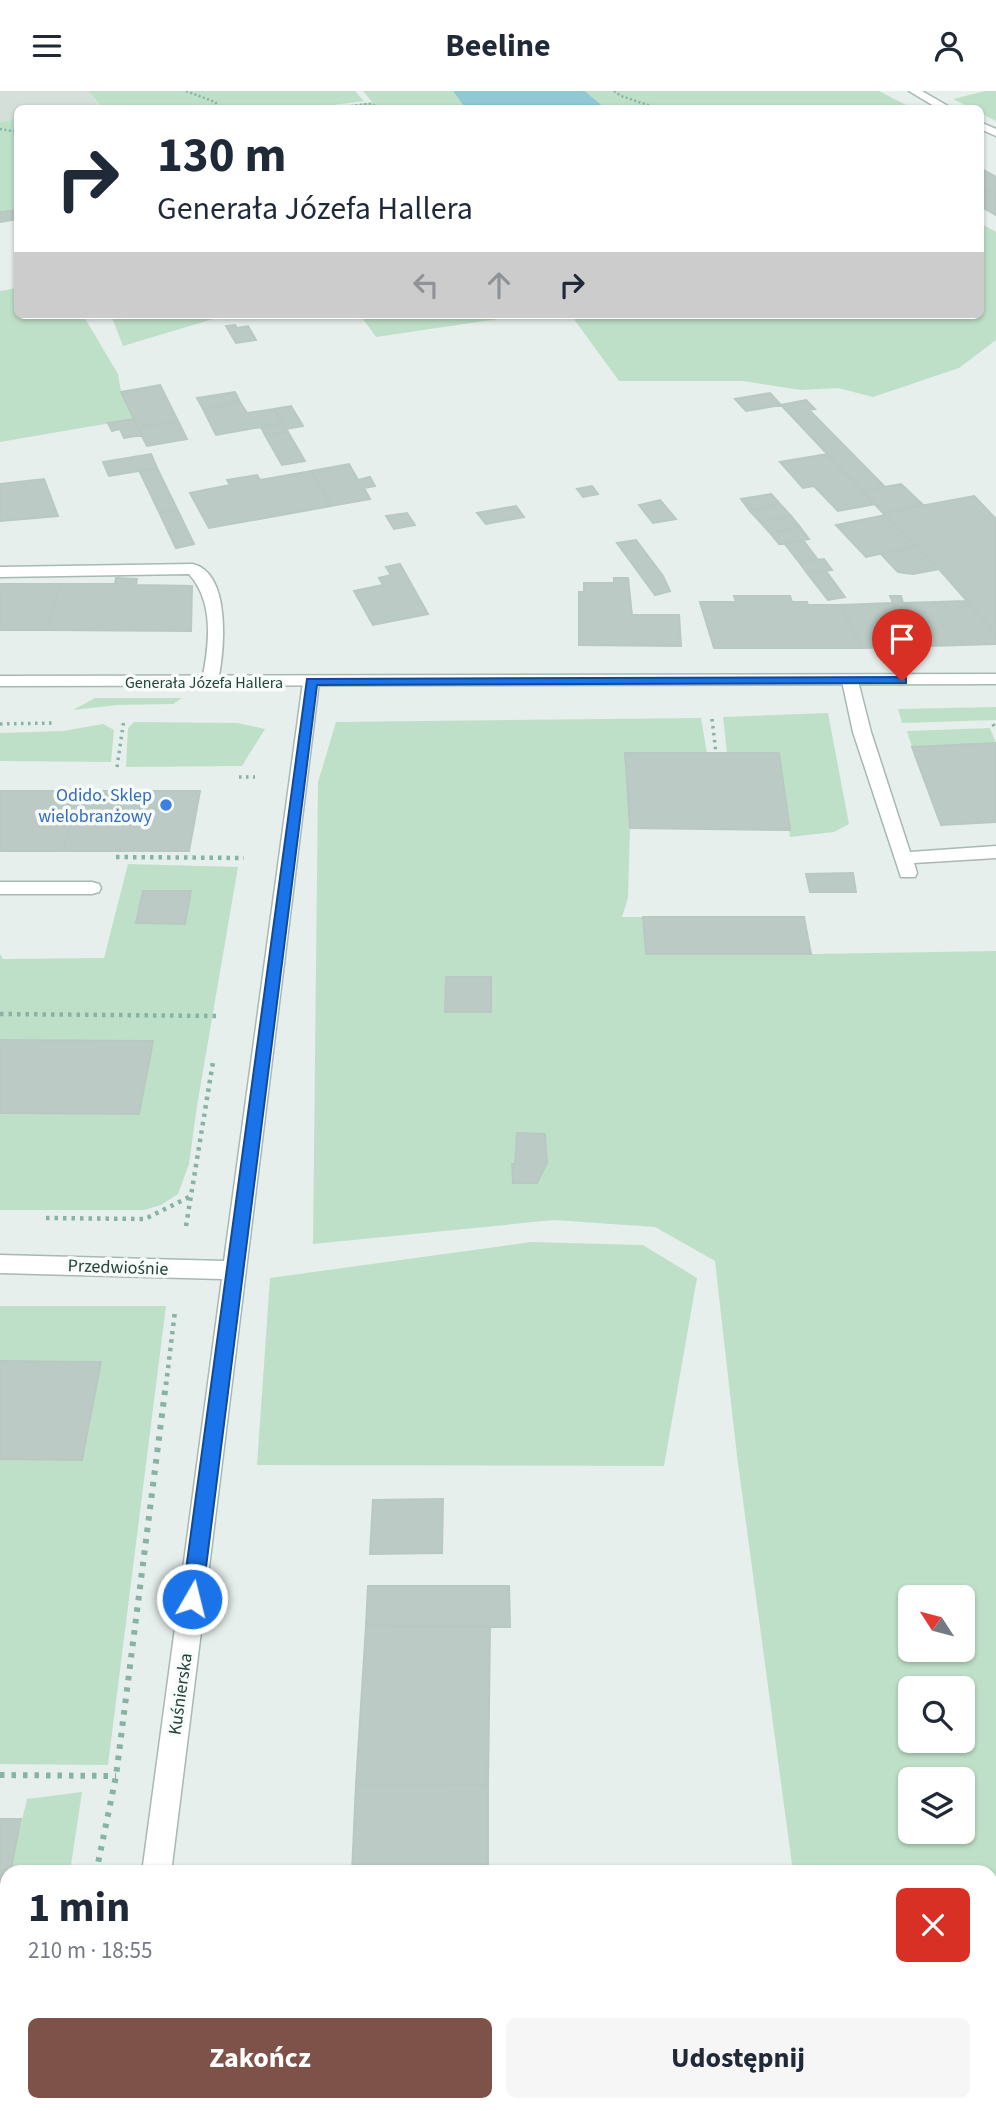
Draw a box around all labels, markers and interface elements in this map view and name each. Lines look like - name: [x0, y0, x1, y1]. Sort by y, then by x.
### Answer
- text: Beeline: [445, 23, 551, 69]
- icon: menu: [28, 27, 66, 65]
- icon: person: [930, 27, 968, 65]
- text: 130 m: [157, 121, 286, 191]
- icon: right: [42, 133, 133, 224]
- text: Generała Józefa Hallera: [157, 186, 473, 232]
- icon: left: [407, 266, 445, 304]
- icon: ahead: [480, 266, 518, 304]
- icon: right: [553, 266, 591, 304]
- pin: [872, 609, 932, 681]
- icon: arrive: [883, 620, 921, 658]
- street label: Generała Józefa Hallera: [125, 672, 283, 694]
- place label: Odido. Sklep wielobranżowy: [38, 783, 153, 829]
- marker: Odido. Sklep wielobranżowy: [158, 797, 174, 813]
- street label: Przedwiośnie: [67, 1253, 169, 1282]
- position arrow: [155, 1562, 229, 1636]
- north arrow: [898, 1585, 975, 1663]
- map controls: [898, 1585, 975, 1844]
- street label: Kuśnierska: [162, 1652, 199, 1737]
- button: search: [898, 1676, 975, 1753]
- button: layers: [898, 1767, 975, 1844]
- text: 1 min: [28, 1878, 130, 1938]
- button: close: [896, 1888, 970, 1962]
- text: 210 m · 18:55: [28, 1934, 152, 1967]
- button: Zakończ: [28, 2018, 492, 2098]
- button: Udostępnij: [506, 2018, 970, 2098]

